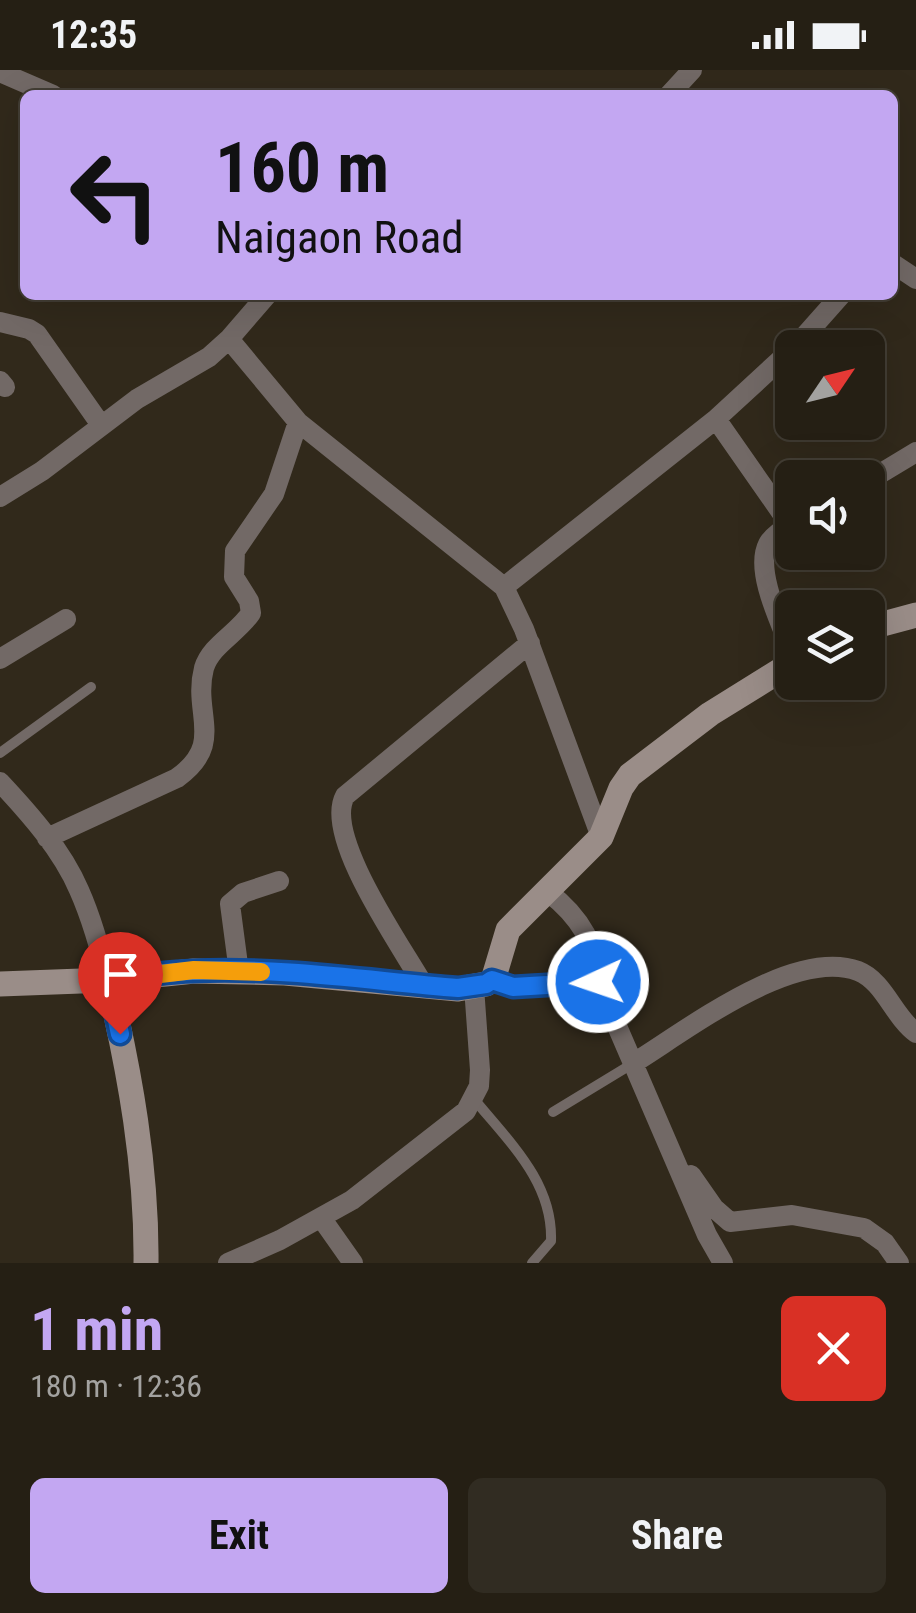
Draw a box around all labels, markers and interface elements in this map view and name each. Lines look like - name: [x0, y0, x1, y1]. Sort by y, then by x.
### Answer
- text: 12:35: [50, 13, 137, 57]
- text: 160 m: [215, 127, 389, 209]
- icon: left: [50, 130, 180, 260]
- text: Naigaon Road: [215, 211, 464, 264]
- north arrow: [775, 330, 885, 440]
- map controls: [775, 330, 885, 700]
- button: sound: [775, 460, 885, 570]
- button: layers: [775, 590, 885, 700]
- position arrow: [546, 930, 650, 1034]
- pin: [78, 932, 163, 1035]
- icon: arrive: [93, 947, 148, 1002]
- text: 1 min: [30, 1294, 163, 1365]
- button: close: [781, 1296, 886, 1401]
- text: 180 m · 12:36: [30, 1367, 202, 1405]
- button: Exit: [30, 1478, 448, 1593]
- button: Share: [468, 1478, 886, 1593]

